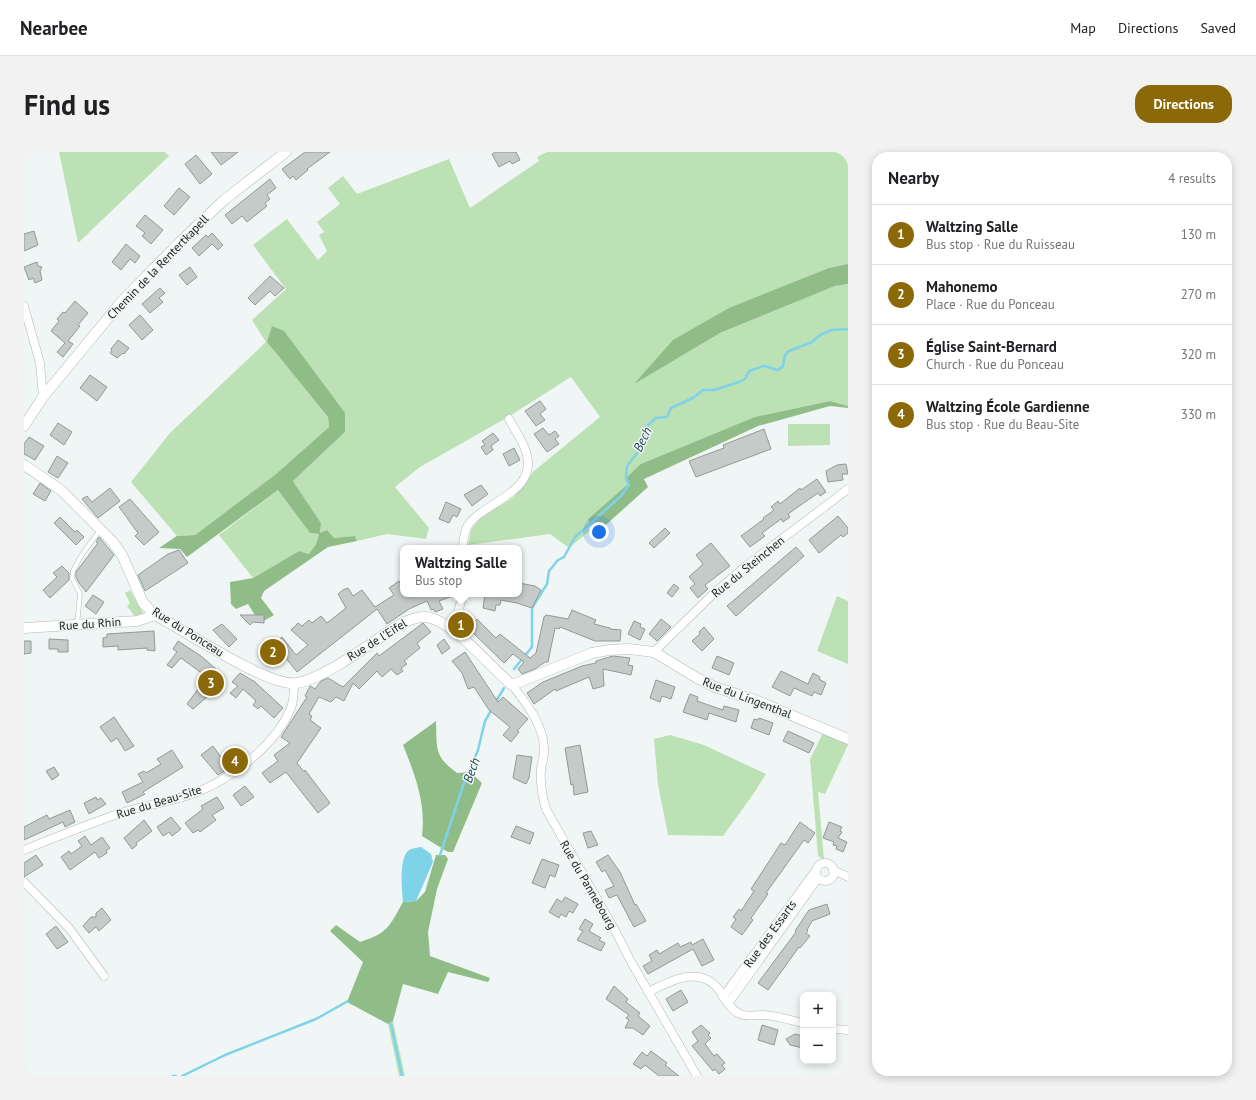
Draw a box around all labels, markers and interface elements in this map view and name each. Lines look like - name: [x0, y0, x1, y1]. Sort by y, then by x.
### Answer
- text: Nearbee: [20, 16, 88, 40]
- text: Map: [1070, 19, 1096, 37]
- text: Directions: [1118, 19, 1178, 37]
- text: Saved: [1200, 19, 1236, 37]
- button: Directions: [1135, 85, 1232, 123]
- text: Find us: [24, 86, 110, 123]
- text: Nearby: [888, 167, 939, 189]
- text: 4 results: [1168, 170, 1216, 187]
- street label: Chemin de la Rentertkapell: [104, 211, 212, 322]
- text: Waltzing Salle: [926, 217, 1018, 236]
- text: 1: [897, 226, 905, 243]
- text: 130 m: [1181, 226, 1216, 243]
- text: Bus stop · Rue du Ruisseau: [926, 236, 1075, 253]
- text: Mahonemo: [926, 277, 998, 296]
- text: 2: [897, 286, 905, 303]
- text: 270 m: [1181, 286, 1216, 303]
- text: Place · Rue du Ponceau: [926, 296, 1055, 313]
- text: Église Saint-Bernard: [926, 337, 1057, 356]
- text: 3: [897, 346, 905, 363]
- text: 320 m: [1181, 346, 1216, 363]
- text: Church · Rue du Ponceau: [926, 356, 1064, 373]
- text: Waltzing École Gardienne: [926, 397, 1090, 416]
- text: 4: [897, 406, 905, 423]
- text: 330 m: [1181, 406, 1216, 423]
- text: Bus stop · Rue du Beau-Site: [926, 416, 1079, 433]
- water label: Bech: [629, 424, 656, 454]
- your location: [589, 522, 609, 542]
- street label: Rue du Steinchen: [708, 533, 787, 601]
- popup: [400, 545, 522, 597]
- text: Waltzing Salle: [415, 553, 507, 572]
- text: Bus stop: [415, 572, 462, 589]
- street label: Rue du Ponceau: [150, 604, 227, 660]
- pin: 1: [448, 610, 474, 640]
- street label: Rue du Rhin: [58, 614, 122, 633]
- street label: Rue de l'Eifel: [344, 615, 410, 664]
- pin: 2: [260, 637, 286, 667]
- pin: 3: [198, 668, 224, 698]
- street label: Rue du Lingenthal: [701, 674, 794, 722]
- pin: 4: [222, 746, 248, 776]
- water label: Bech: [459, 755, 484, 785]
- street label: Rue du Beau-Site: [114, 781, 203, 822]
- street label: Rue du Pannebourg: [557, 838, 620, 932]
- street label: Rue des Essarts: [740, 897, 799, 970]
- map controls: [800, 992, 836, 1064]
- button: +: [800, 992, 836, 1028]
- button: −: [800, 1028, 836, 1064]

